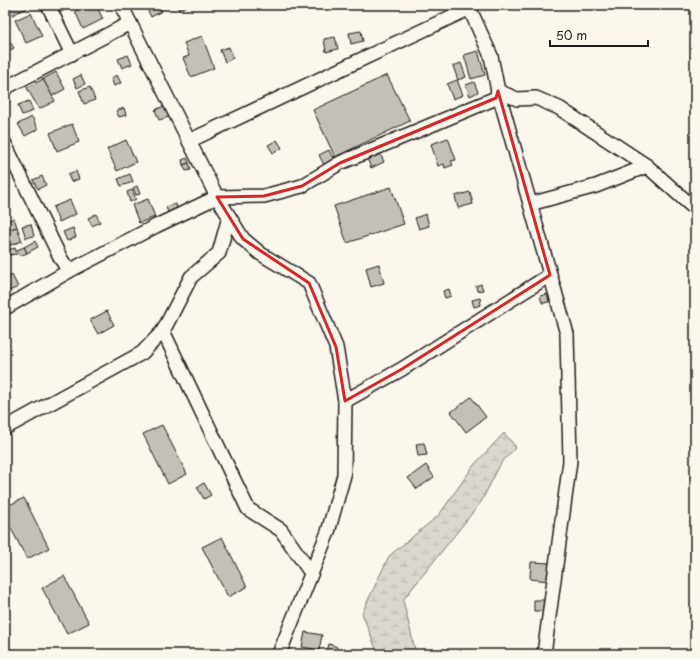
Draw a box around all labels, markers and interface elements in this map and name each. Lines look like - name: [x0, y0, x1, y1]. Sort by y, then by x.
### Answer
- scale bar: [550, 22, 648, 48]
- text: 50 m: [556, 26, 587, 44]

